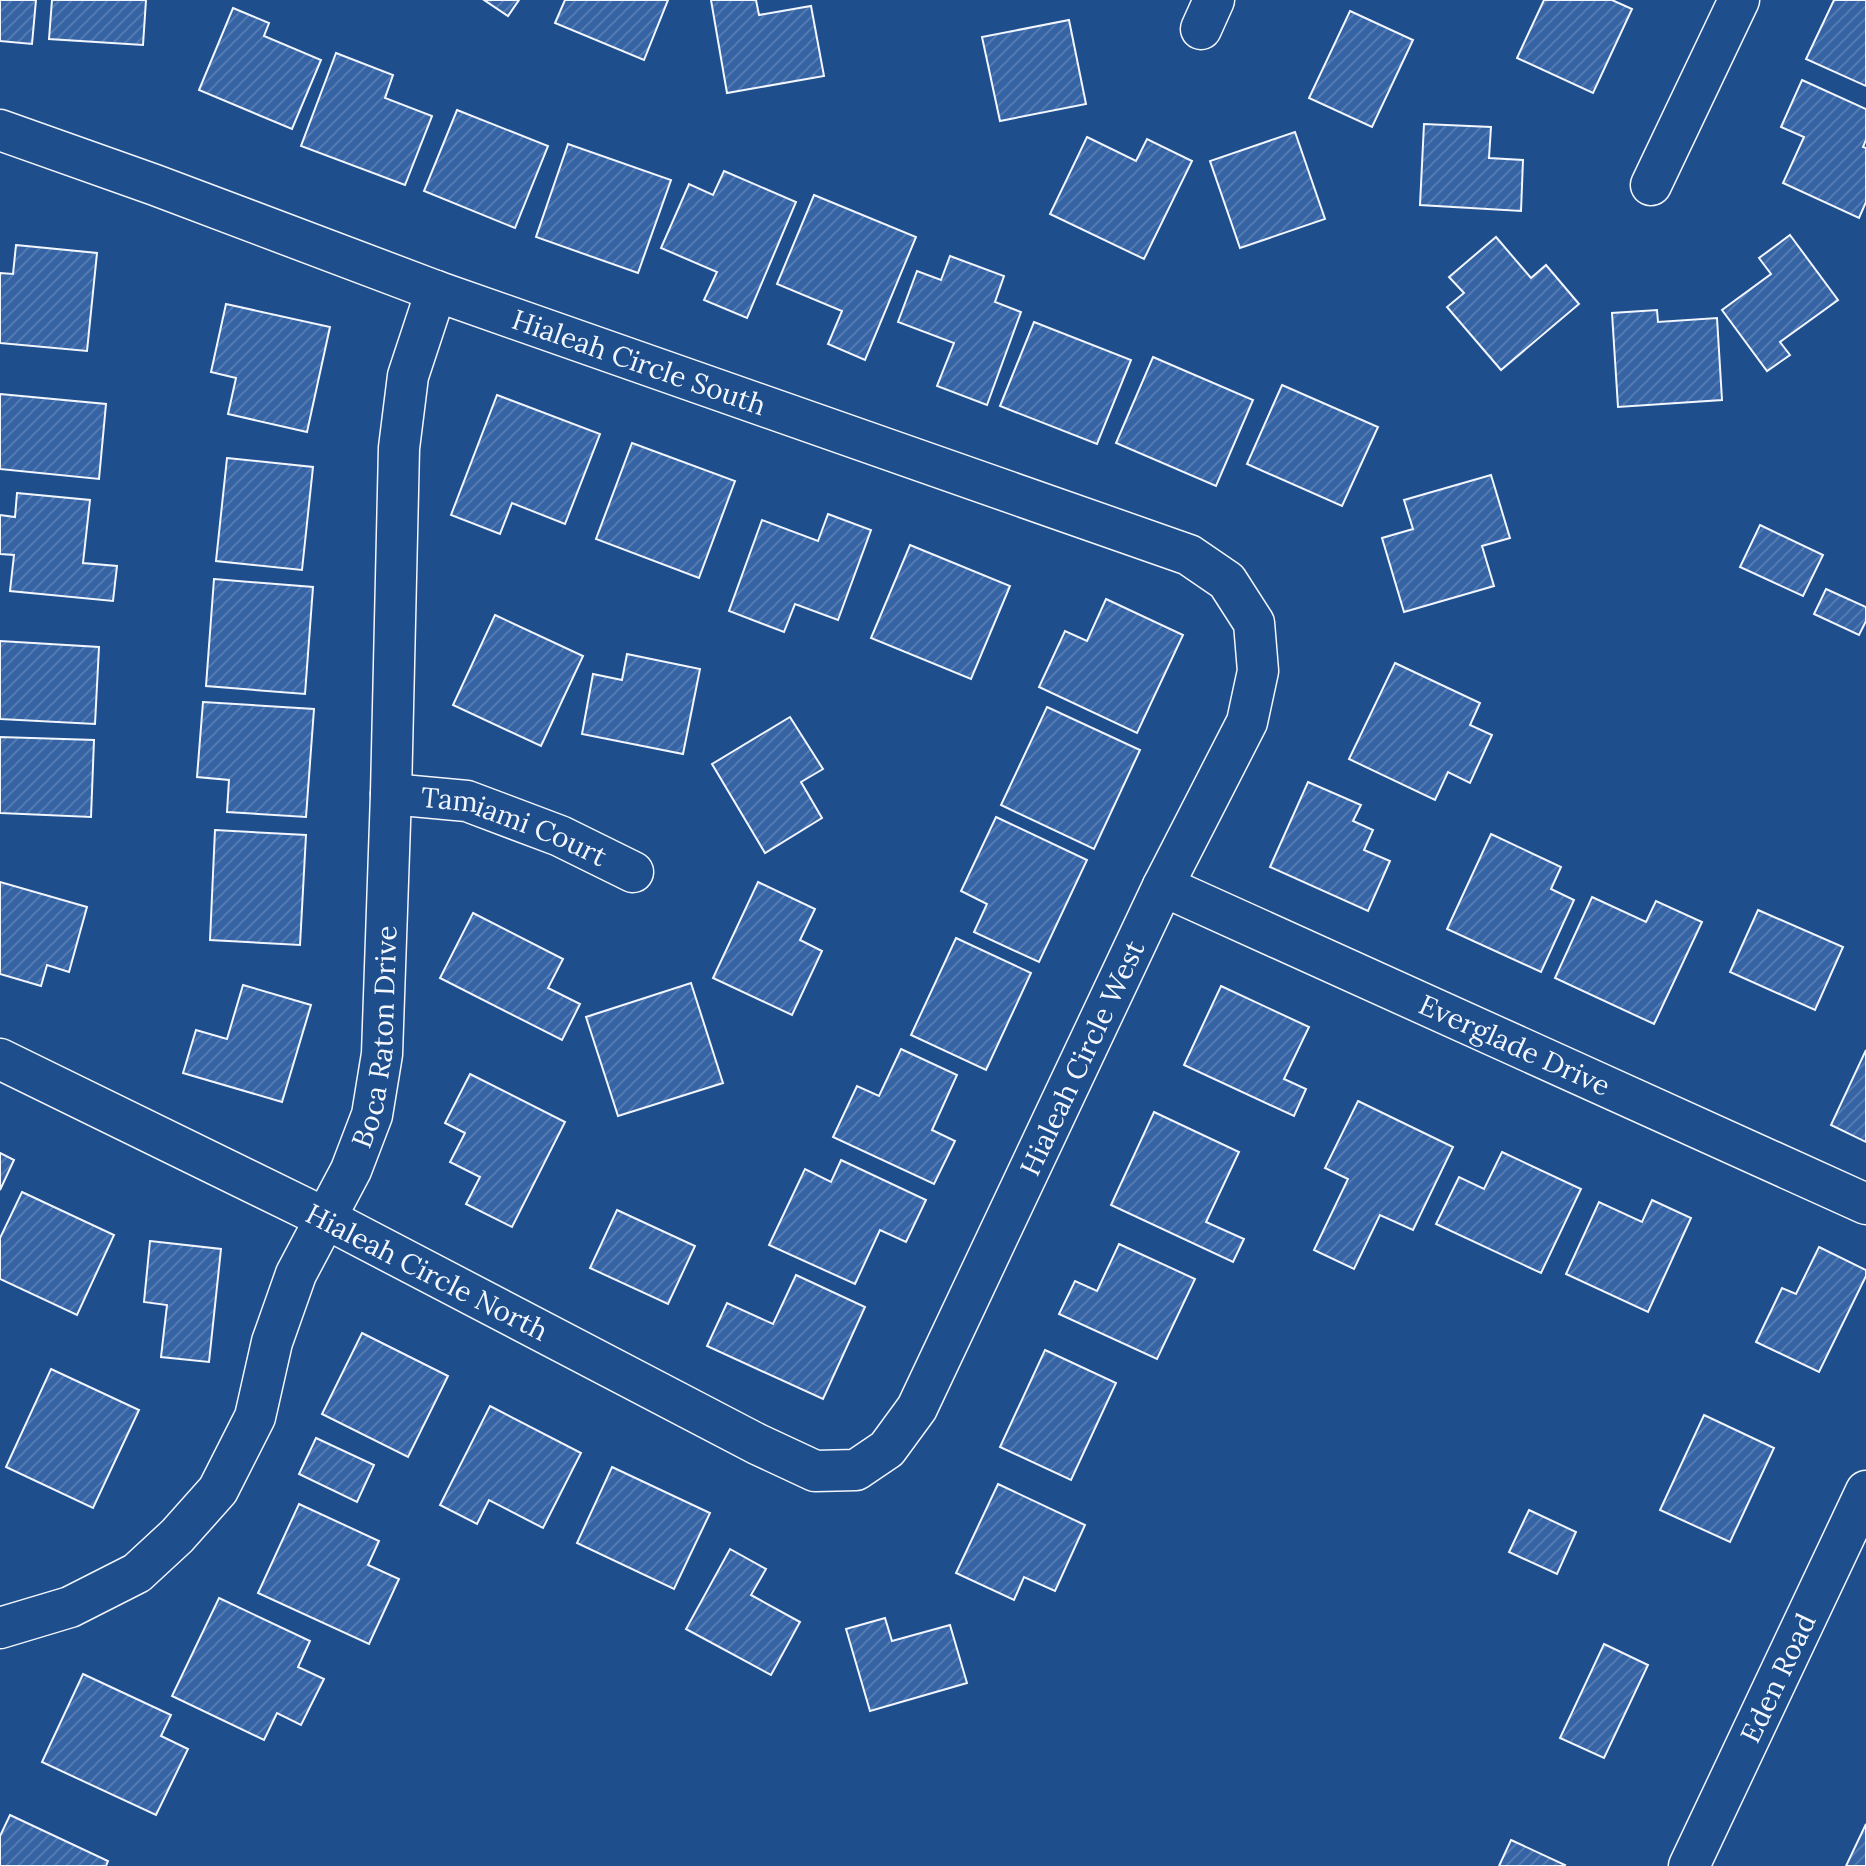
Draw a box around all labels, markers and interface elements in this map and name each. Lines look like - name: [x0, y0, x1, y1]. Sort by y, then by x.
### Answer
- street label: Hialeah Circle South: [507, 301, 771, 423]
- street label: Tamiami Court: [420, 779, 613, 874]
- street label: Boca Raton Drive: [343, 925, 404, 1153]
- street label: Hialeah Circle West: [1012, 934, 1152, 1181]
- street label: Everglade Drive: [1413, 986, 1616, 1104]
- street label: Hialeah Circle North: [300, 1195, 554, 1349]
- street label: Eden Road: [1732, 1607, 1824, 1748]

